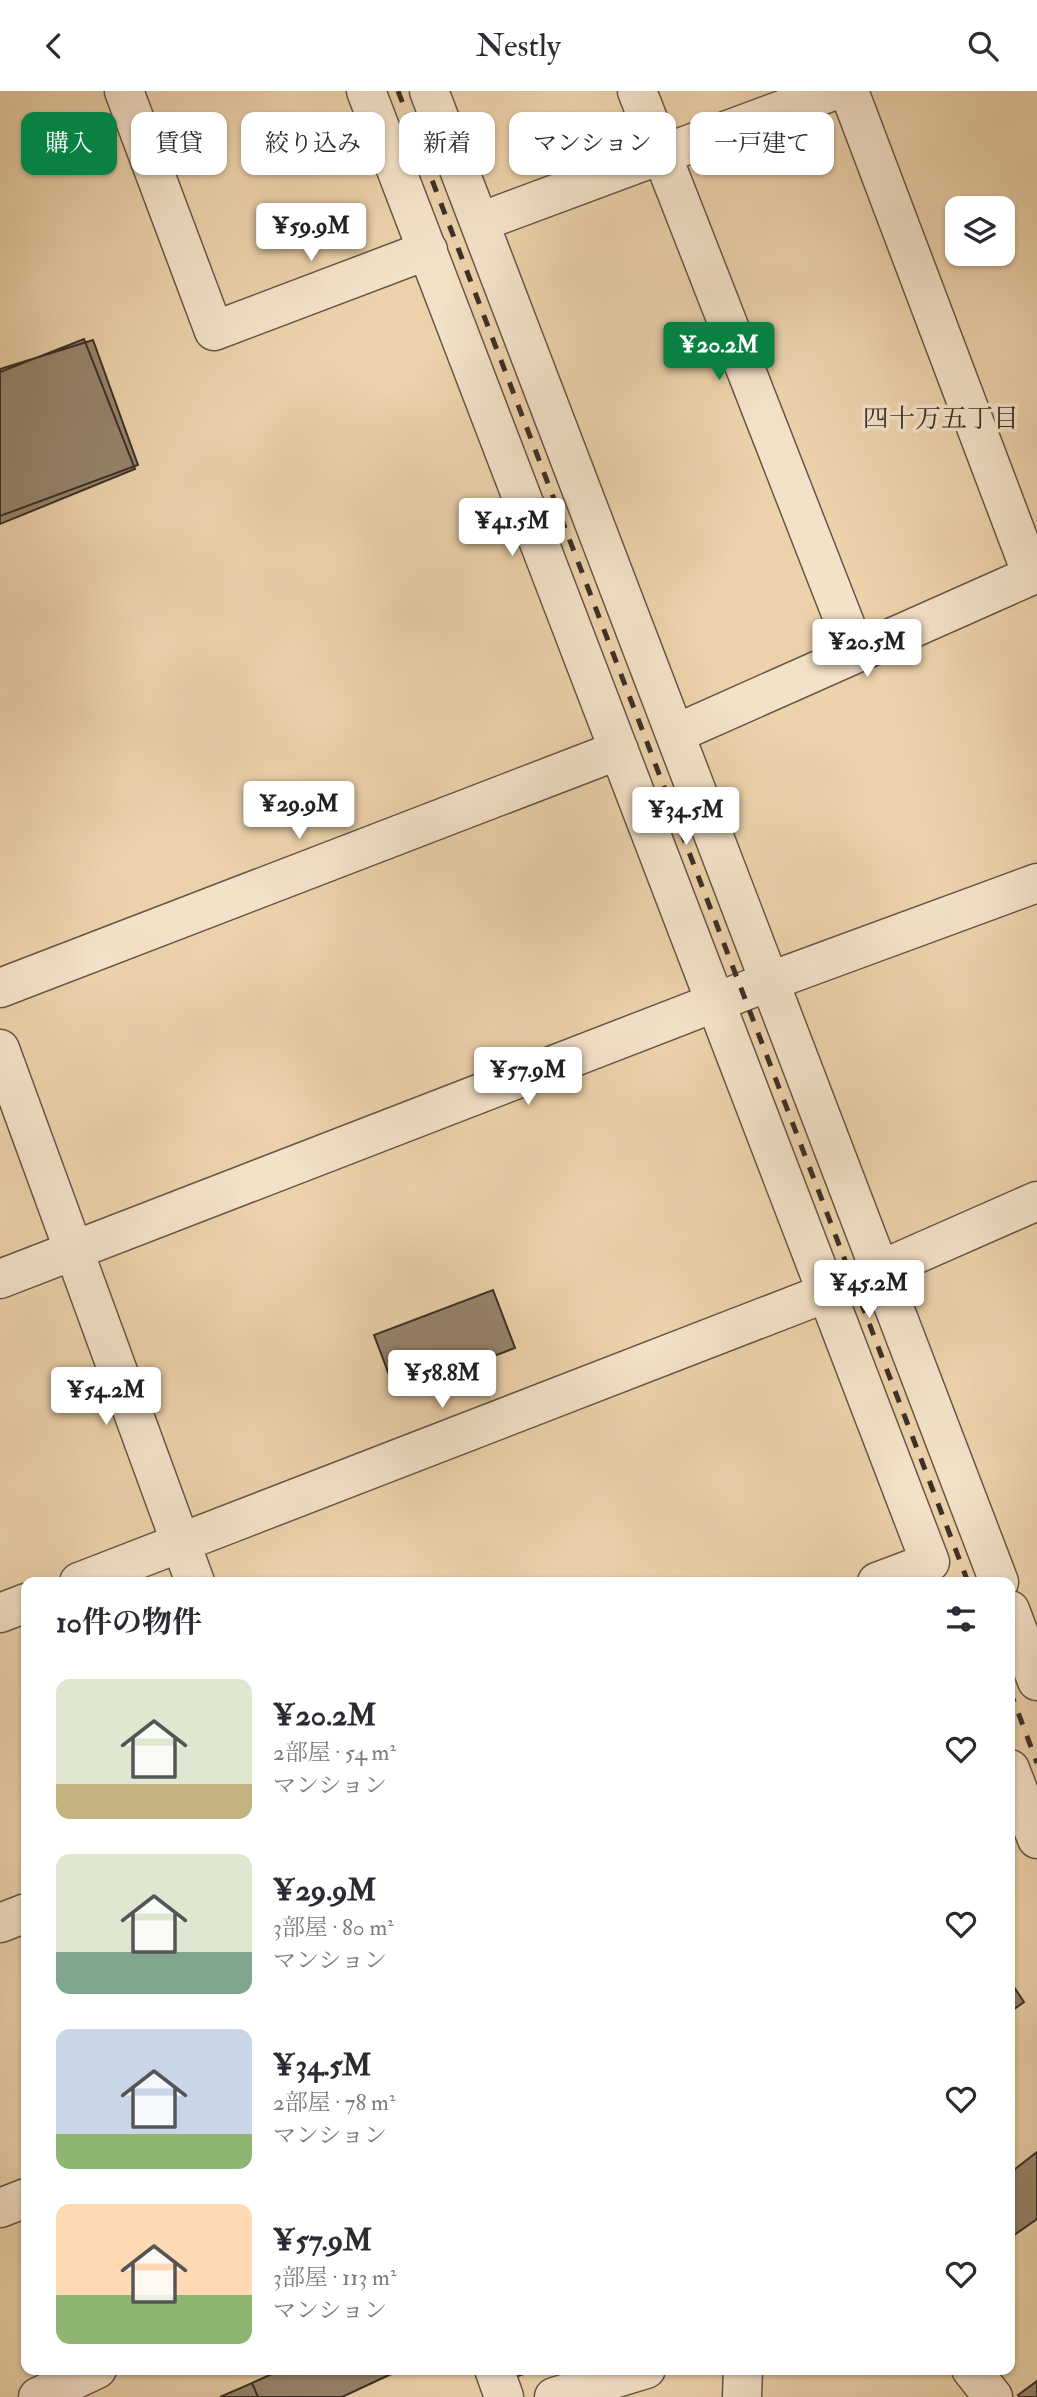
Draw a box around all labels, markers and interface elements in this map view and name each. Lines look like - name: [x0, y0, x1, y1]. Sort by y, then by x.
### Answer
- text: Nestly: [476, 26, 561, 66]
- icon: back: [35, 27, 73, 65]
- icon: search: [964, 27, 1002, 65]
- chip: 購入: [21, 112, 117, 175]
- chip: 賃貸: [131, 112, 227, 175]
- chip: 絞り込み: [241, 112, 385, 175]
- chip: 新着: [399, 112, 495, 175]
- chip: マンション: [509, 112, 676, 175]
- chip: 一戸建て: [690, 112, 834, 175]
- map controls: [945, 196, 1015, 266]
- button: layers: [945, 196, 1015, 266]
- pin: ¥59.9M: [254, 204, 368, 263]
- text: ¥59.9M: [272, 211, 350, 240]
- pin: ¥20.2M: [662, 323, 776, 382]
- text: ¥20.2M: [679, 330, 759, 359]
- district label: 四十万五丁目: [863, 403, 1019, 435]
- pin: ¥41.5M: [455, 498, 569, 558]
- text: ¥41.5M: [475, 506, 549, 535]
- pin: ¥20.5M: [810, 619, 924, 679]
- text: ¥20.5M: [828, 627, 906, 656]
- pin: ¥29.9M: [242, 781, 356, 841]
- pin: ¥34.5M: [629, 787, 743, 847]
- text: ¥29.9M: [259, 789, 339, 818]
- text: ¥34.5M: [648, 795, 724, 824]
- pin: ¥57.9M: [471, 1047, 585, 1107]
- text: ¥57.9M: [490, 1055, 566, 1084]
- pin: ¥45.2M: [812, 1261, 926, 1320]
- text: ¥45.2M: [830, 1268, 908, 1297]
- pin: ¥58.8M: [385, 1351, 499, 1410]
- text: ¥58.8M: [404, 1358, 480, 1387]
- pin: ¥54.2M: [49, 1367, 163, 1427]
- text: ¥54.2M: [67, 1375, 145, 1404]
- icon: filters: [942, 1600, 980, 1638]
- text: 10件の物件: [56, 1604, 202, 1641]
- text: ¥20.2M: [273, 1697, 376, 1734]
- icon: home: [112, 1707, 196, 1791]
- icon: heart: [942, 1730, 980, 1768]
- text: 2部屋 · 54 m²: [273, 1738, 396, 1767]
- text: マンション: [273, 1771, 387, 1800]
- text: ¥29.9M: [273, 1872, 376, 1909]
- icon: home: [112, 1882, 196, 1966]
- icon: heart: [942, 1905, 980, 1943]
- text: 3部屋 · 80 m²: [273, 1913, 394, 1942]
- text: マンション: [273, 1946, 387, 1975]
- text: ¥34.5M: [273, 2047, 371, 2084]
- icon: home: [112, 2057, 196, 2141]
- icon: heart: [942, 2080, 980, 2118]
- text: 2部屋 · 78 m²: [273, 2088, 395, 2117]
- text: マンション: [273, 2121, 387, 2150]
- text: ¥57.9M: [273, 2222, 372, 2259]
- icon: home: [112, 2232, 196, 2316]
- icon: heart: [942, 2255, 980, 2293]
- text: 3部屋 · 113 m²: [273, 2263, 396, 2292]
- text: マンション: [273, 2296, 387, 2325]

